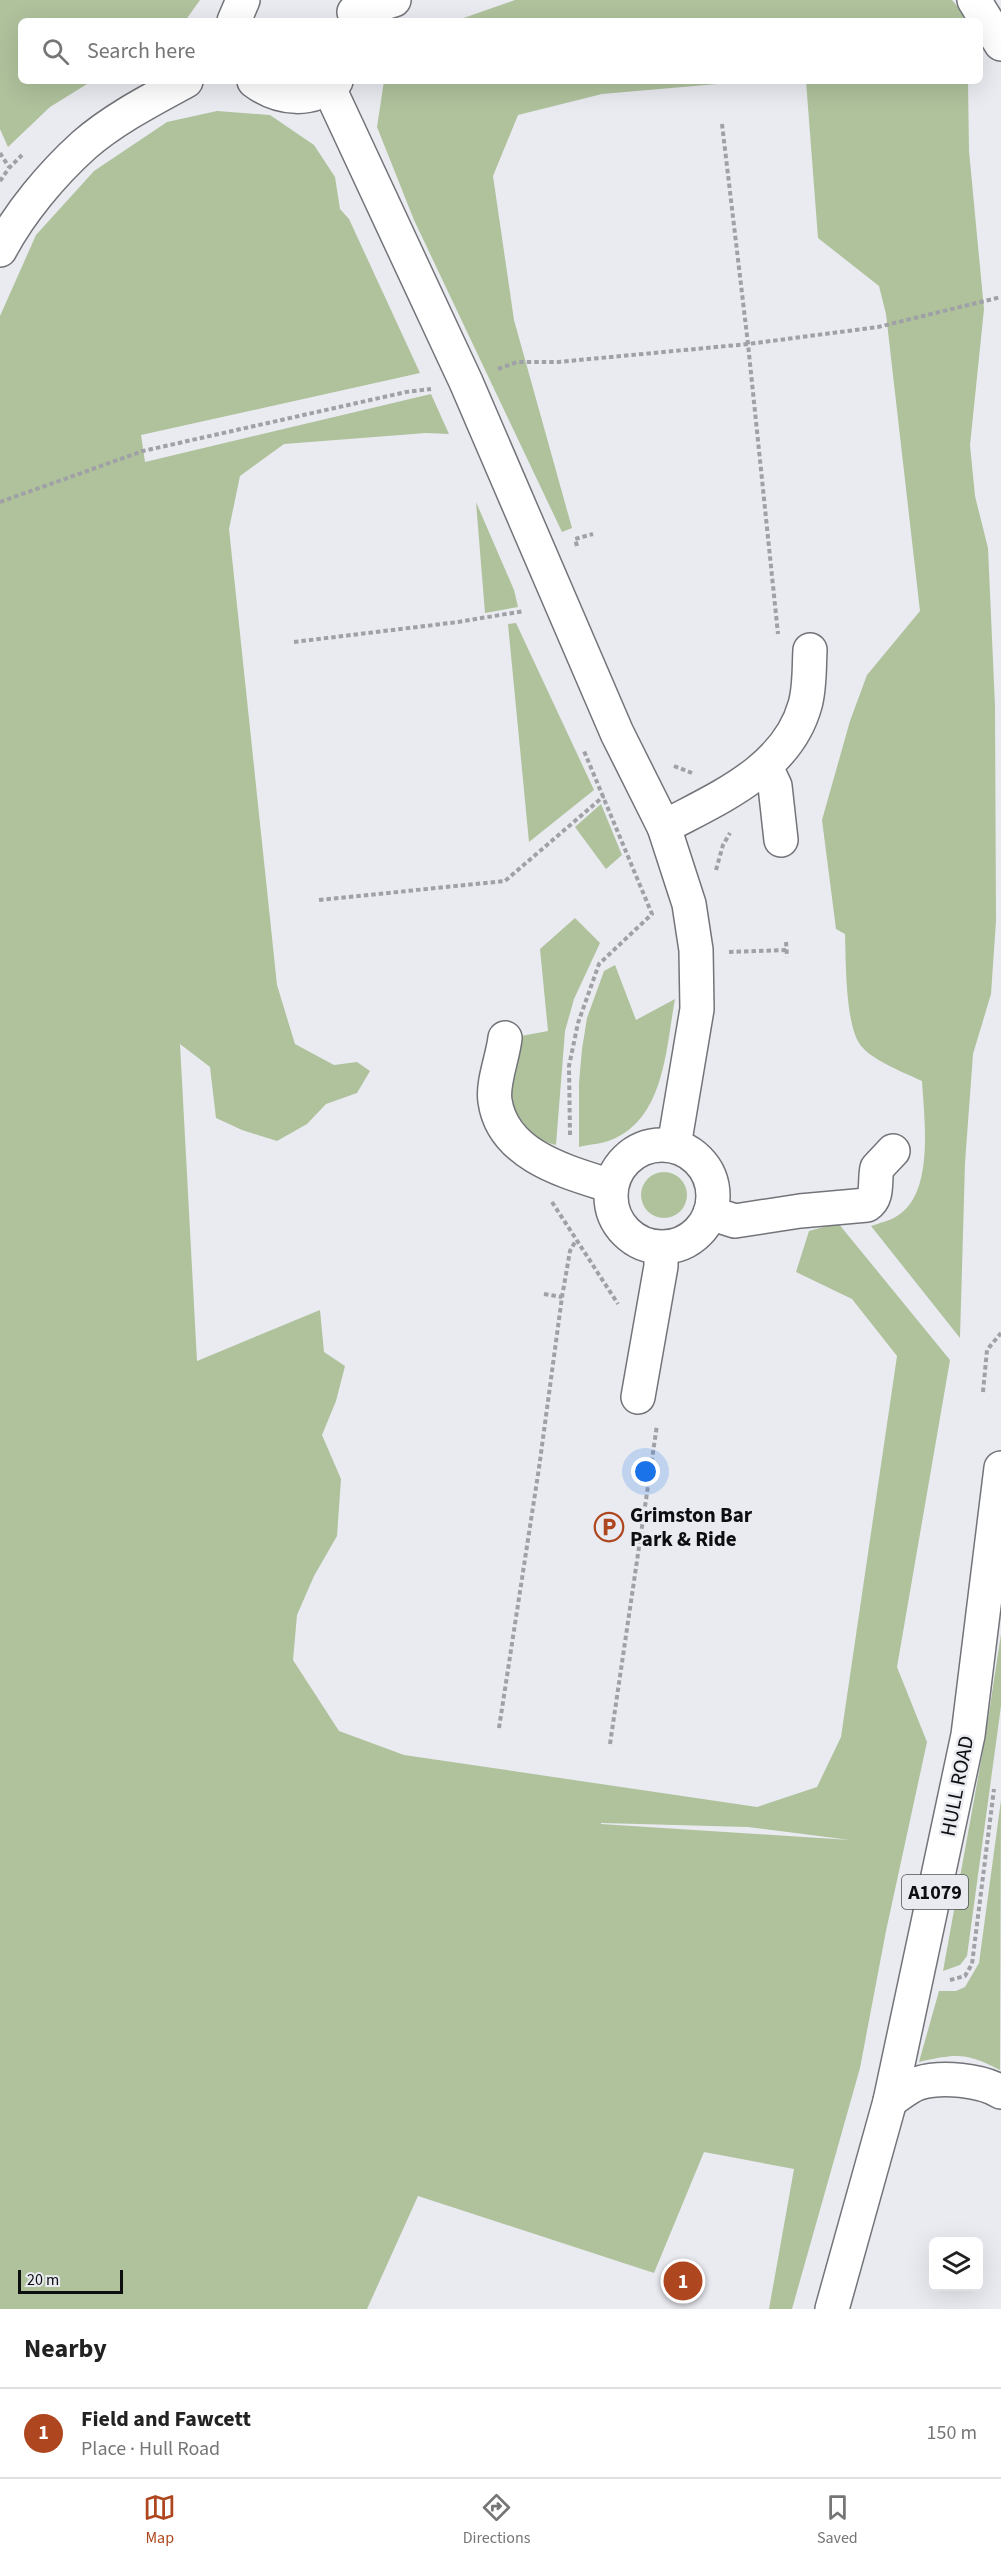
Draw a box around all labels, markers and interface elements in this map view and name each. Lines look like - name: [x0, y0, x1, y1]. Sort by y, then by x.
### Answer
- search box: [18, 18, 983, 84]
- icon: search: [39, 35, 72, 68]
- text: Search here: [87, 35, 195, 67]
- your location: [631, 1457, 660, 1486]
- place label: Grimston Bar Park & Ride: [630, 1500, 753, 1554]
- parking icon: Grimston Bar Park & Ride: [593, 1511, 625, 1543]
- street label: HULL ROAD: [933, 1733, 981, 1839]
- road number: A1079: [902, 1875, 968, 1909]
- map controls: [929, 2237, 983, 2291]
- button: layers: [929, 2237, 983, 2291]
- pin: 1: [664, 2258, 702, 2304]
- scale bar: [18, 2267, 123, 2294]
- text: 20 m: [27, 2269, 59, 2291]
- text: Nearby: [24, 2330, 107, 2367]
- text: Field and Fawcett: [81, 2403, 251, 2435]
- text: 1: [38, 2419, 49, 2447]
- text: 150 m: [927, 2419, 977, 2447]
- text: Place · Hull Road: [81, 2435, 220, 2463]
- tab: Map: [143, 2491, 176, 2549]
- tab: Directions: [463, 2491, 530, 2549]
- tab: Saved: [817, 2491, 858, 2549]

